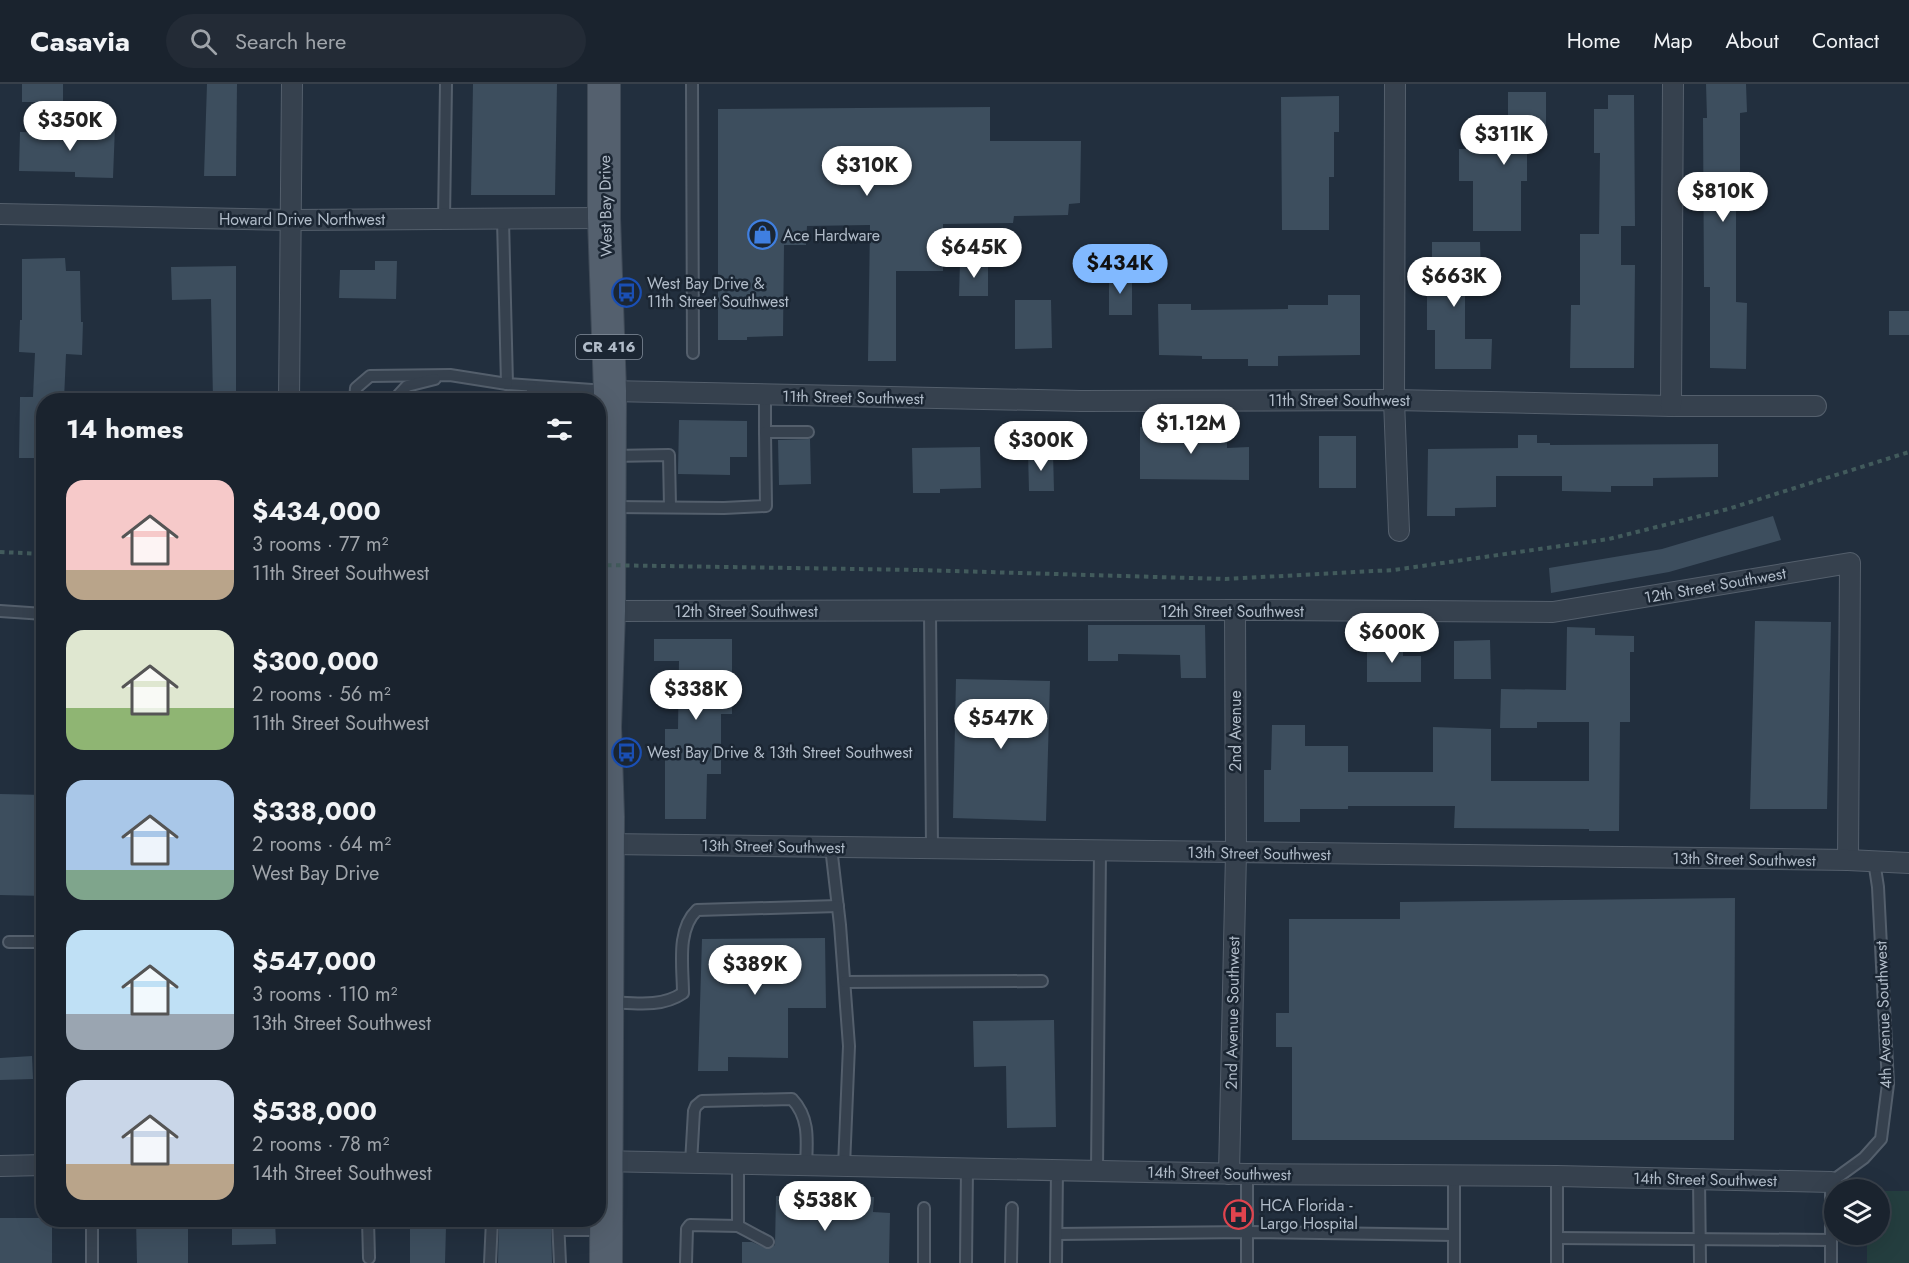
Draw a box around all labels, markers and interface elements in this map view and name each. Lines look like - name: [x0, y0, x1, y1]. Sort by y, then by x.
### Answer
- search box: [166, 14, 586, 68]
- text: Casavia: [30, 21, 130, 62]
- icon: search: [187, 25, 220, 58]
- text: Search here: [235, 25, 346, 57]
- text: Home: [1567, 26, 1620, 56]
- text: Map: [1653, 26, 1693, 56]
- text: About: [1726, 26, 1779, 56]
- text: Contact: [1812, 26, 1879, 56]
- pin: $350K: [28, 101, 112, 152]
- text: $350K: [38, 106, 102, 135]
- pin: $311K: [1462, 115, 1546, 166]
- text: $311K: [1474, 120, 1534, 149]
- pin: $310K: [825, 146, 909, 197]
- text: $310K: [836, 151, 898, 180]
- street label: West Bay Drive: [593, 155, 618, 257]
- pin: $810K: [1681, 172, 1765, 223]
- text: $810K: [1692, 177, 1754, 206]
- street label: Howard Drive Northwest: [219, 208, 385, 231]
- shop icon: Ace Hardware: [746, 219, 778, 251]
- place label: Ace Hardware: [783, 224, 880, 247]
- pin: $645K: [932, 228, 1016, 279]
- text: $645K: [941, 233, 1007, 262]
- pin: $434K: [1078, 244, 1162, 295]
- text: $434K: [1087, 249, 1153, 278]
- pin: $663K: [1412, 257, 1496, 308]
- text: $663K: [1421, 262, 1487, 291]
- place label: West Bay Drive & 11th Street Southwest: [647, 272, 789, 313]
- bus stop icon: West Bay Drive & 11th Street Southwest: [610, 276, 642, 308]
- road number: CR 416: [576, 335, 642, 359]
- street label: 11th Street Southwest: [782, 385, 924, 410]
- street label: 11th Street Southwest: [1268, 389, 1410, 412]
- pin: $1.12M: [1142, 404, 1240, 455]
- text: $1.12M: [1156, 409, 1226, 438]
- text: 14 homes: [66, 410, 183, 448]
- icon: filters: [543, 413, 576, 446]
- pin: $300K: [999, 421, 1083, 472]
- text: $300K: [1008, 426, 1074, 455]
- text: $434,000: [252, 492, 381, 530]
- icon: home: [114, 504, 186, 576]
- text: 3 rooms · 77 m²: [252, 530, 389, 559]
- text: 11th Street Southwest: [252, 559, 429, 588]
- street label: 12th Street Southwest: [1642, 562, 1788, 609]
- street label: 12th Street Southwest: [674, 600, 818, 623]
- street label: 12th Street Southwest: [1160, 600, 1304, 623]
- pin: $600K: [1350, 613, 1434, 664]
- text: $600K: [1359, 618, 1425, 647]
- text: $300,000: [252, 642, 379, 680]
- icon: home: [114, 654, 186, 726]
- pin: $338K: [654, 670, 738, 721]
- text: $338K: [664, 675, 728, 704]
- text: 2 rooms · 56 m²: [252, 680, 391, 709]
- street label: 2nd Avenue: [1224, 690, 1247, 772]
- pin: $547K: [959, 699, 1043, 750]
- text: $547K: [968, 704, 1034, 733]
- text: 11th Street Southwest: [252, 709, 429, 738]
- bus stop icon: West Bay Drive & 13th Street Southwest: [610, 736, 642, 768]
- place label: West Bay Drive & 13th Street Southwest: [647, 741, 913, 764]
- text: $338,000: [252, 792, 376, 830]
- icon: home: [114, 804, 186, 876]
- text: 2 rooms · 64 m²: [252, 830, 391, 859]
- street label: 13th Street Southwest: [701, 834, 845, 859]
- street label: 13th Street Southwest: [1187, 841, 1331, 866]
- street label: 13th Street Southwest: [1672, 847, 1816, 872]
- text: West Bay Drive: [252, 859, 379, 888]
- street label: 2nd Avenue Southwest: [1220, 936, 1245, 1090]
- street label: 4th Avenue Southwest: [1869, 940, 1898, 1089]
- text: $547,000: [252, 942, 376, 980]
- pin: $389K: [713, 945, 797, 996]
- text: $389K: [723, 950, 787, 979]
- icon: home: [114, 954, 186, 1026]
- text: 3 rooms · 110 m²: [252, 980, 398, 1009]
- text: 13th Street Southwest: [252, 1009, 431, 1038]
- text: $538,000: [252, 1092, 377, 1130]
- icon: home: [114, 1104, 186, 1176]
- text: 2 rooms · 78 m²: [252, 1130, 389, 1159]
- text: 14th Street Southwest: [252, 1159, 432, 1188]
- street label: 14th Street Southwest: [1147, 1161, 1291, 1186]
- street label: 14th Street Southwest: [1633, 1167, 1777, 1192]
- map controls: [1824, 1179, 1890, 1245]
- button: layers: [1824, 1179, 1890, 1245]
- pin: $538K: [783, 1181, 867, 1232]
- text: $538K: [793, 1186, 857, 1215]
- place label: HCA Florida - Largo Hospital: [1260, 1194, 1358, 1235]
- hospital icon: HCA Florida - Largo Hospital: [1223, 1198, 1255, 1230]

